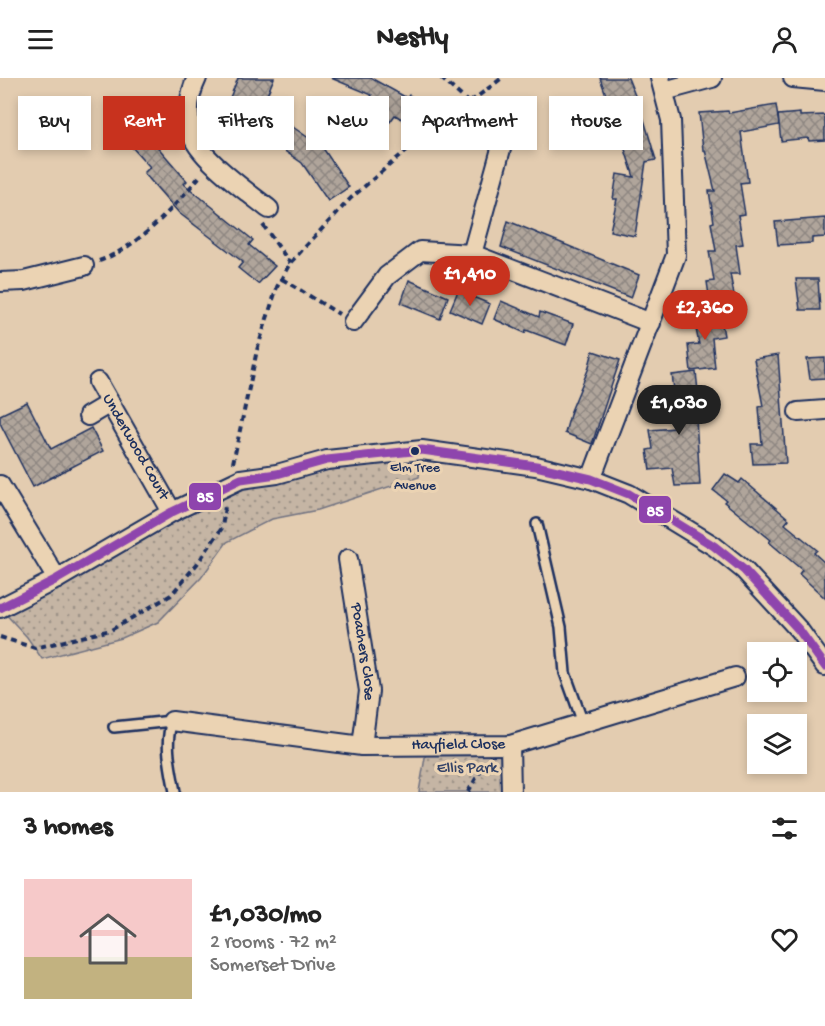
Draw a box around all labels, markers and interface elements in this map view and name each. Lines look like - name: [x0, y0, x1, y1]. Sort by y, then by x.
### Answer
- icon: menu: [24, 23, 57, 56]
- text: Nestly: [377, 23, 448, 55]
- icon: person: [768, 23, 801, 56]
- chip: Buy: [18, 96, 91, 150]
- chip: Rent: [103, 96, 185, 150]
- chip: Filters: [197, 96, 294, 150]
- chip: New: [306, 96, 389, 150]
- chip: Apartment: [401, 96, 537, 150]
- chip: House: [549, 96, 643, 150]
- pin: £1,410: [421, 256, 519, 307]
- text: £1,410: [444, 264, 496, 287]
- pin: £2,360: [656, 290, 754, 341]
- text: £2,360: [677, 298, 733, 321]
- pin: £1,030: [630, 385, 728, 436]
- street label: Underwood Court: [97, 391, 174, 505]
- text: £1,030: [651, 393, 707, 416]
- marker: Elm Tree Avenue: [409, 445, 421, 457]
- place label: Elm Tree Avenue: [390, 460, 441, 495]
- line badge: 85: [188, 482, 222, 511]
- text: 85: [196, 490, 214, 509]
- line badge: 85: [638, 495, 672, 524]
- text: 85: [646, 504, 664, 523]
- street label: Poachers Close: [346, 601, 379, 702]
- map controls: [747, 642, 807, 774]
- button: locate: [747, 642, 807, 702]
- button: layers: [747, 714, 807, 774]
- street label: Hayfield Close: [411, 736, 506, 755]
- park label: Ellis Park: [437, 760, 499, 779]
- icon: filters: [768, 812, 801, 845]
- text: 3 homes: [24, 813, 113, 844]
- text: £1,030/mo: [210, 901, 321, 932]
- icon: home: [72, 903, 144, 975]
- icon: heart: [768, 923, 801, 956]
- text: 2 rooms · 72 m²: [210, 932, 337, 955]
- text: Somerset Drive: [210, 955, 335, 978]

